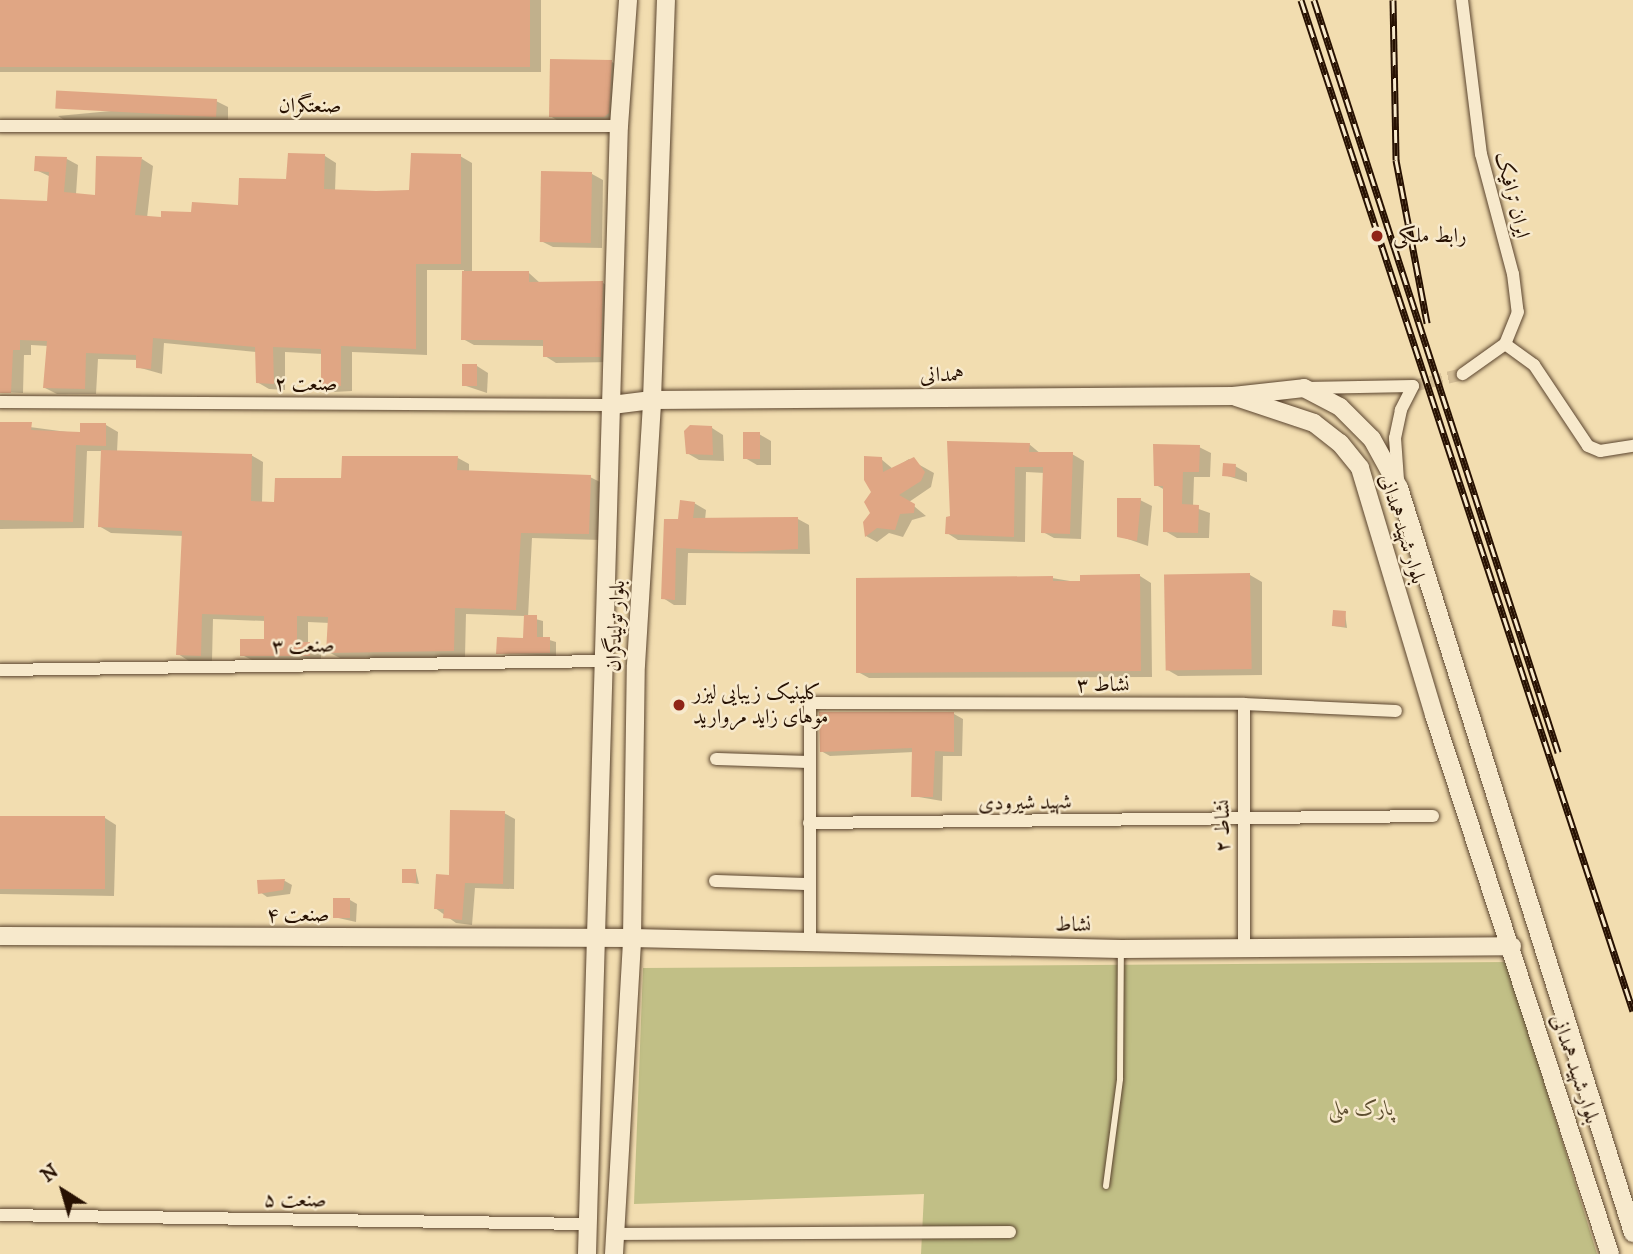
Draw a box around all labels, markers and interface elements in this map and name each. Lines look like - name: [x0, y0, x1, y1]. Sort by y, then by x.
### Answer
- street label: صنعتگران: [278, 93, 342, 119]
- street label: ایران ترافیک: [1489, 149, 1535, 241]
- place label: رابط ملکی: [1393, 223, 1467, 249]
- marker: رابط ملکی: [1367, 226, 1387, 246]
- street label: همدانی: [920, 362, 964, 388]
- street label: صنعت ۲: [275, 371, 337, 397]
- street label: بلوار شهید همدانی: [1373, 471, 1431, 587]
- street label: بلوار تولیدگران: [601, 580, 631, 672]
- street label: صنعت ۳: [271, 633, 335, 659]
- street label: نشاط ۳: [1076, 672, 1130, 698]
- place label: کلینیک زیبایی لیزر موهای زاید مروارید: [693, 680, 828, 730]
- marker: کلینیک زیبایی لیزر موهای زاید مروارید: [671, 697, 687, 713]
- street label: شهید شیرودی: [978, 790, 1072, 816]
- street label: نشاط ۲: [1210, 799, 1236, 853]
- street label: صنعت ۴: [267, 902, 329, 928]
- street label: نشاط: [1055, 912, 1091, 938]
- street label: بلوار شهید همدانی: [1545, 1011, 1605, 1127]
- park label: پارک ملی: [1328, 1096, 1394, 1122]
- north arrow: [28, 1156, 98, 1226]
- text: N: [37, 1160, 63, 1188]
- street label: صنعت ۵: [263, 1187, 327, 1213]

